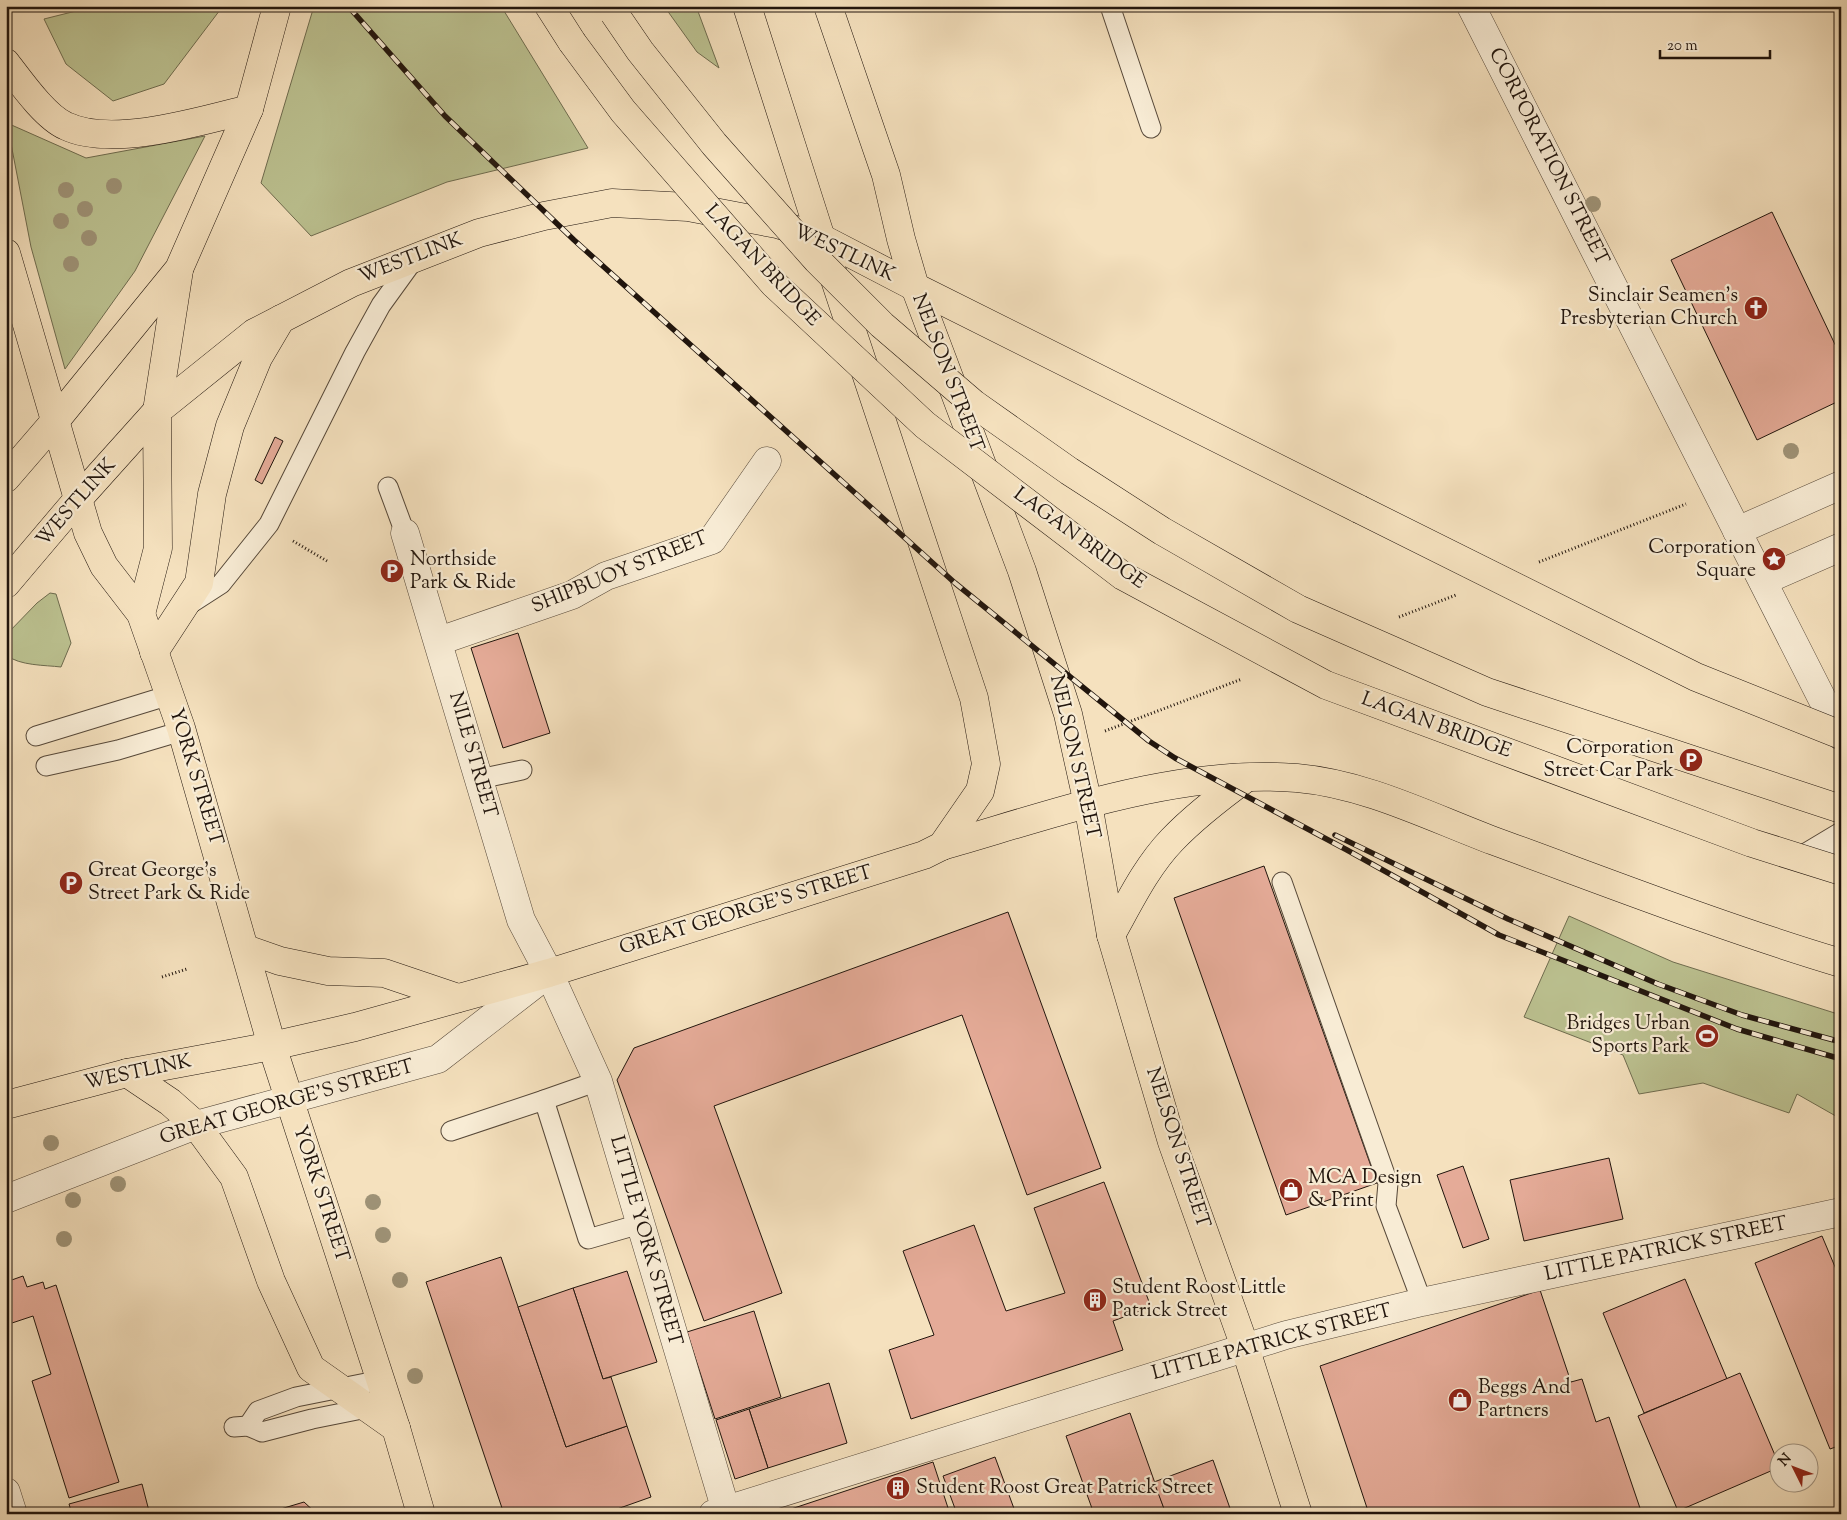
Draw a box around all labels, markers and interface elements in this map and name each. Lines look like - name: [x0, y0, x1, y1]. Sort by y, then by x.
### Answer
- scale bar: [1660, 28, 1770, 60]
- text: 20 m: [1667, 36, 1698, 57]
- street label: CORPORATION STREET: [1480, 43, 1616, 271]
- street label: LAGAN BRIDGE: [698, 198, 826, 334]
- street label: WESTLINK: [788, 218, 900, 290]
- street label: WESTLINK: [355, 226, 468, 292]
- place label: Sinclair Seamen's Presbyterian Church: [1560, 282, 1738, 334]
- street label: NELSON STREET: [903, 290, 991, 456]
- church icon: Sinclair Seamen's Presbyterian Church: [1743, 295, 1769, 321]
- street label: WESTLINK: [30, 452, 124, 554]
- street label: LAGAN BRIDGE: [1007, 481, 1151, 597]
- street label: SHIPBUOY STREET: [527, 524, 713, 622]
- place label: Corporation Square: [1648, 534, 1756, 586]
- place label: Northside Park & Ride: [410, 546, 516, 598]
- place icon: Corporation Square: [1761, 546, 1787, 572]
- parking icon: Northside Park & Ride: [379, 558, 405, 584]
- street label: NELSON STREET: [1041, 672, 1107, 842]
- street label: LAGAN BRIDGE: [1357, 685, 1515, 767]
- street label: NILE STREET: [440, 689, 504, 821]
- street label: YORK STREET: [160, 705, 230, 849]
- place label: Corporation Street Car Park: [1543, 734, 1674, 786]
- parking icon: Corporation Street Car Park: [1678, 747, 1704, 773]
- place label: Great George's Street Park & Ride: [88, 857, 250, 909]
- street label: GREAT GEORGE'S STREET: [616, 859, 876, 963]
- parking icon: Great George's Street Park & Ride: [58, 870, 84, 896]
- place label: Bridges Urban Sports Park: [1567, 1010, 1690, 1062]
- sports icon: Bridges Urban Sports Park: [1694, 1023, 1720, 1049]
- street label: WESTLINK: [82, 1047, 195, 1099]
- street label: GREAT GEORGE'S STREET: [156, 1053, 418, 1153]
- street label: NELSON STREET: [1137, 1064, 1217, 1232]
- street label: YORK STREET: [284, 1122, 356, 1266]
- street label: LITTLE YORK STREET: [601, 1132, 689, 1350]
- place label: MCA Design & Print: [1308, 1164, 1422, 1216]
- shop icon: MCA Design & Print: [1278, 1177, 1304, 1203]
- street label: LITTLE PATRICK STREET: [1542, 1210, 1790, 1290]
- place label: Student Roost Little Patrick Street: [1112, 1274, 1286, 1326]
- building icon: Student Roost Little Patrick Street: [1082, 1287, 1108, 1313]
- street label: LITTLE PATRICK STREET: [1149, 1297, 1395, 1389]
- place label: Beggs And Partners: [1478, 1374, 1571, 1426]
- shop icon: Beggs And Partners: [1447, 1387, 1473, 1413]
- north arrow: [1770, 1442, 1820, 1492]
- text: N: [1775, 1450, 1797, 1471]
- place label: Student Roost Great Patrick Street: [916, 1474, 1213, 1503]
- building icon: Student Roost Great Patrick Street: [885, 1475, 911, 1501]

